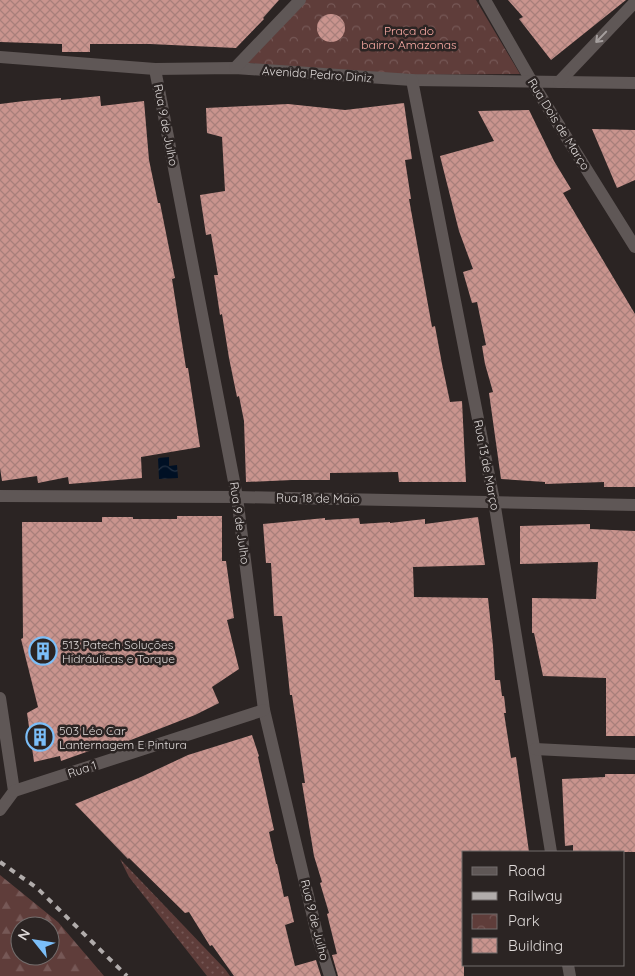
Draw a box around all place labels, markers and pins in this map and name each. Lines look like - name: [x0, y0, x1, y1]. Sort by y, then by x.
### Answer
- building icon: 513 Patech Soluções Hidráulicas e Torque: [28, 636, 58, 666]
- place label: 513 Patech Soluções Hidráulicas e Torque: [62, 637, 175, 666]
- building icon: 503 Léo Car Lanternagem E Pintura: [25, 722, 55, 752]
- place label: 503 Léo Car Lanternagem E Pintura: [59, 723, 187, 752]

